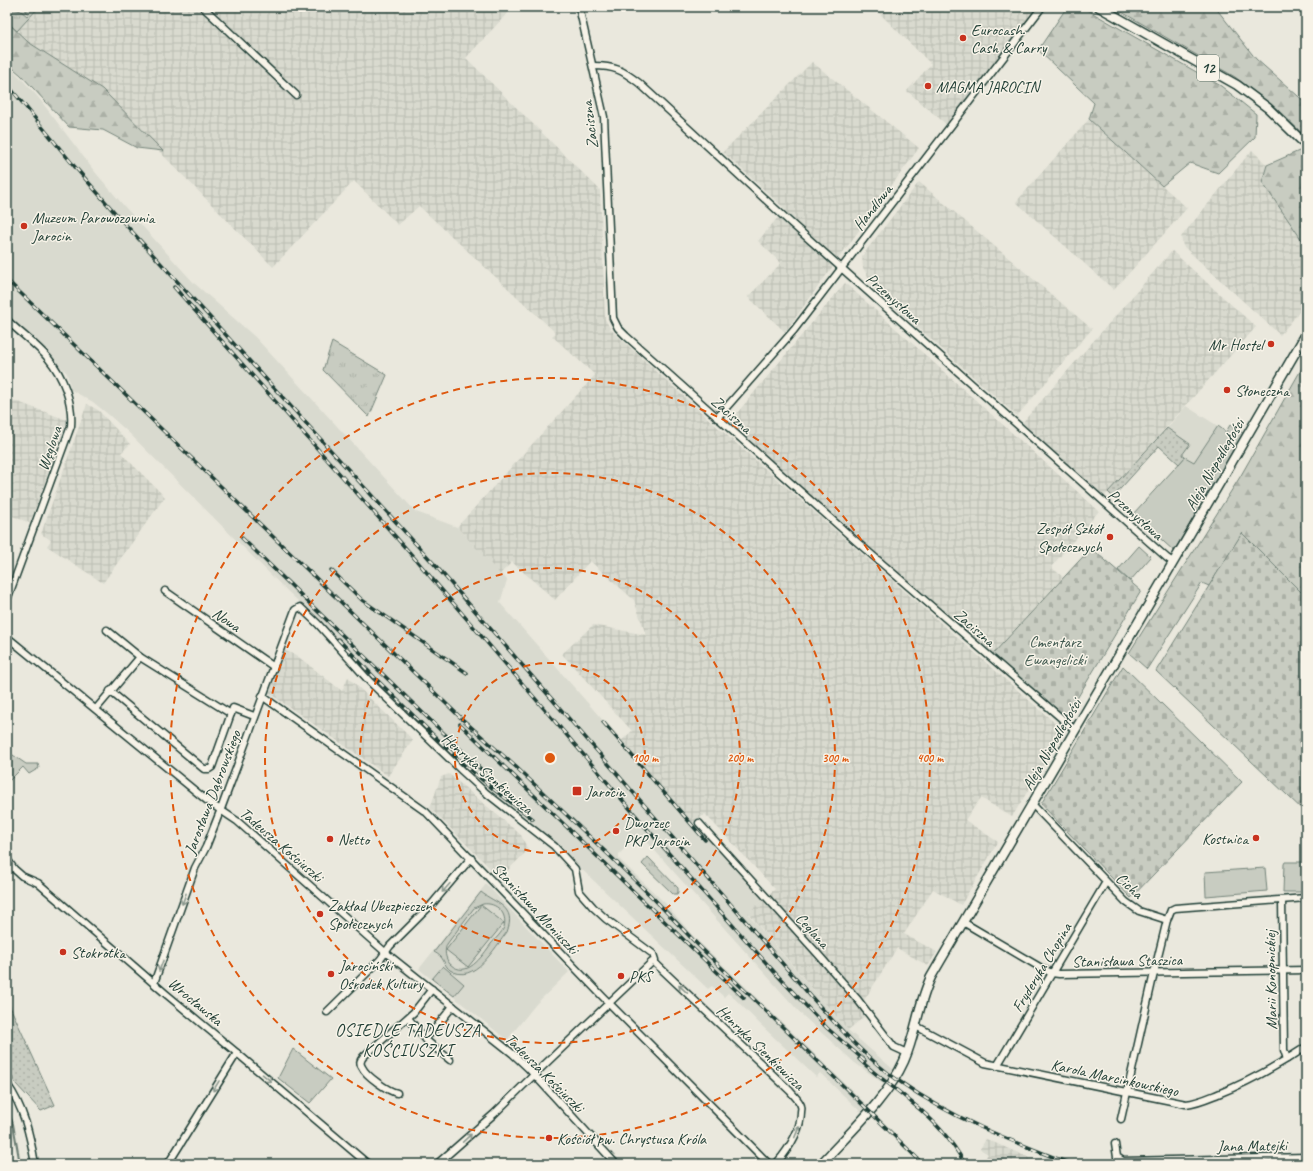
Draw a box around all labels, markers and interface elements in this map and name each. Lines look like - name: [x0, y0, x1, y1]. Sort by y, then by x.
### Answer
- place label: Eurocash. Cash & Carry: [971, 20, 1048, 58]
- marker: Eurocash. Cash & Carry: [958, 33, 968, 43]
- road number: 12: [1197, 55, 1219, 81]
- place label: MAGMA JAROCIN: [936, 77, 1041, 97]
- marker: MAGMA JAROCIN: [923, 81, 933, 91]
- street label: Zaciszna: [577, 98, 603, 150]
- street label: Handlowa: [849, 180, 898, 235]
- place label: Muzeum Parowozownia Jarocin: [31, 208, 156, 246]
- marker: Muzeum Parowozownia Jarocin: [19, 221, 29, 231]
- street label: Przemysłowa: [862, 269, 926, 330]
- place label: Mr Hostel: [1209, 335, 1266, 355]
- marker: Mr Hostel: [1266, 339, 1276, 349]
- place label: Słoneczna: [1235, 381, 1290, 401]
- marker: Słoneczna: [1222, 385, 1232, 395]
- street label: Zaciszna: [707, 391, 757, 439]
- street label: Aleja Niepodległości: [1181, 414, 1250, 514]
- street label: Węglowa: [33, 422, 67, 473]
- street label: Przemysłowa: [1104, 485, 1168, 546]
- place label: Zespół Szkół Społecznych: [1036, 519, 1105, 557]
- marker: Zespół Szkół Społecznych: [1105, 532, 1115, 542]
- street label: Nowa: [208, 603, 246, 637]
- street label: Zaciszna: [950, 604, 1000, 652]
- park label: Cmentarz Ewangelicki: [1024, 632, 1088, 670]
- street label: Aleja Niepodległości: [1018, 694, 1087, 794]
- street label: Jarosława Dąbrowskiego: [180, 726, 246, 858]
- street label: Henryka Sienkiewicza: [438, 729, 538, 820]
- text: 100 m: [632, 750, 659, 766]
- text: 200 m: [727, 750, 754, 766]
- text: 300 m: [822, 750, 849, 766]
- text: 400 m: [917, 750, 944, 766]
- centre of rings: [543, 751, 557, 765]
- place label: Jarocin: [585, 782, 626, 802]
- marker: Jarocin: [571, 785, 583, 797]
- street label: Tadeusza Kościuszki: [236, 803, 329, 888]
- place label: Dworzec PKP Jarocin: [624, 813, 690, 851]
- marker: Dworzec PKP Jarocin: [611, 826, 621, 836]
- place label: Kostnica: [1202, 829, 1249, 849]
- place label: Netto: [338, 830, 372, 850]
- marker: Kostnica: [1251, 833, 1261, 843]
- marker: Netto: [325, 834, 335, 844]
- street label: Stanisława Moniuszki: [488, 859, 584, 960]
- street label: Cicha: [1112, 868, 1148, 904]
- one-way arrow: [441, 882, 450, 893]
- one-way arrow: [180, 893, 187, 906]
- place label: Zakład Ubezpieczeń Społecznych: [328, 896, 434, 934]
- marker: Zakład Ubezpieczeń Społecznych: [315, 909, 325, 919]
- street label: Ceglana: [791, 909, 834, 954]
- street label: Fryderyka Chopina: [1007, 918, 1077, 1016]
- street label: Marii Konopnickiej: [1260, 928, 1282, 1030]
- place label: Stokrotka: [71, 943, 126, 963]
- marker: Stokrotka: [58, 947, 68, 957]
- street label: Stanisława Staszica: [1072, 950, 1184, 972]
- place label: Jarociński Ośrodek Kultury: [338, 956, 425, 994]
- one-way arrow: [157, 960, 165, 972]
- place label: PKS: [629, 967, 654, 987]
- marker: Jarociński Ośrodek Kultury: [326, 969, 336, 979]
- marker: PKS: [616, 971, 626, 981]
- street label: Wrocławska: [164, 973, 228, 1031]
- one-way arrow: [678, 985, 688, 994]
- street label: Henryka Sienkiewicza: [712, 1001, 810, 1096]
- district label: OSIEDLE TADEUSZA KOŚCIUSZKI: [335, 1020, 481, 1061]
- street label: Tadeusza Kościuszki: [500, 1029, 590, 1118]
- street label: Karola Marcinkowskiego: [1049, 1055, 1182, 1102]
- one-way arrow: [262, 1073, 272, 1082]
- one-way arrow: [212, 1080, 221, 1091]
- one-way arrow: [793, 1126, 801, 1138]
- place label: Kościół pw. Chrystusa Króla: [557, 1129, 707, 1149]
- one-way arrow: [462, 1133, 472, 1143]
- marker: Kościół pw. Chrystusa Króla: [544, 1133, 554, 1143]
- street label: Jana Matejki: [1216, 1135, 1289, 1157]

